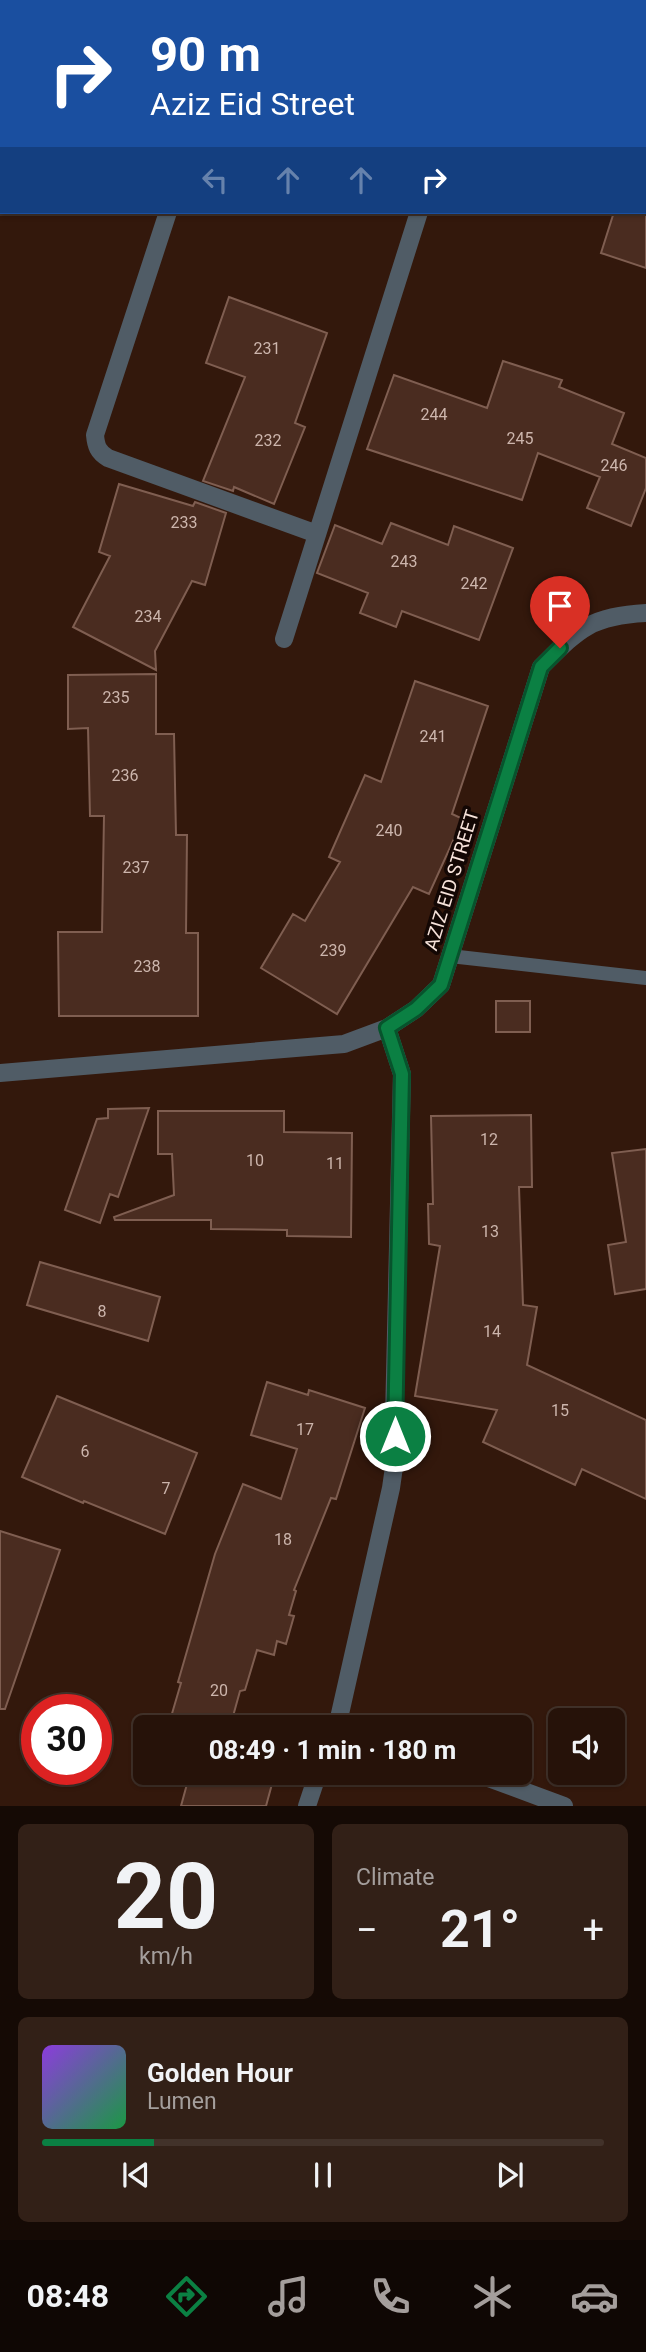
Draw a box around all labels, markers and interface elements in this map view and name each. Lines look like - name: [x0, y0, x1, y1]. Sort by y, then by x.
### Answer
- text: 90 m: [150, 26, 261, 83]
- icon: right: [35, 28, 126, 119]
- text: Aziz Eid Street: [150, 85, 355, 123]
- icon: left: [196, 161, 234, 199]
- icon: ahead: [269, 161, 307, 199]
- icon: ahead: [342, 161, 380, 199]
- icon: right: [415, 161, 453, 199]
- house number: 231: [254, 339, 280, 358]
- house number: 244: [421, 405, 447, 424]
- house number: 245: [507, 429, 533, 448]
- house number: 232: [255, 431, 281, 450]
- house number: 246: [601, 456, 627, 475]
- house number: 233: [171, 513, 197, 532]
- house number: 243: [391, 552, 417, 571]
- house number: 242: [461, 574, 487, 593]
- pin: [530, 576, 590, 648]
- icon: arrive: [541, 587, 579, 625]
- house number: 234: [135, 607, 161, 626]
- house number: 235: [103, 688, 129, 707]
- house number: 241: [420, 727, 446, 746]
- house number: 236: [112, 766, 138, 785]
- street label: AZIZ EID STREET: [419, 807, 484, 953]
- house number: 240: [376, 821, 402, 840]
- house number: 237: [123, 858, 149, 877]
- house number: 239: [320, 941, 346, 960]
- house number: 238: [134, 957, 160, 976]
- house number: 12: [480, 1130, 498, 1149]
- house number: 10: [246, 1151, 264, 1170]
- house number: 11: [326, 1154, 344, 1173]
- house number: 13: [481, 1222, 499, 1241]
- house number: 8: [98, 1302, 107, 1321]
- house number: 14: [483, 1322, 501, 1341]
- position arrow: [358, 1399, 432, 1473]
- house number: 15: [551, 1401, 569, 1420]
- house number: 17: [296, 1420, 314, 1439]
- house number: 6: [81, 1442, 90, 1461]
- house number: 7: [162, 1479, 171, 1498]
- house number: 18: [274, 1530, 292, 1549]
- house number: 20: [210, 1681, 228, 1700]
- speed limit sign: 30: [21, 1694, 112, 1785]
- map controls: [548, 1708, 625, 1785]
- button: sound: [548, 1708, 625, 1785]
- text: 08:49 · 1 min · 180 m: [209, 1735, 456, 1765]
- text: 20: [114, 1844, 218, 1950]
- text: Climate: [356, 1864, 435, 1891]
- text: 21°: [440, 1899, 520, 1960]
- text: −: [356, 1908, 378, 1952]
- text: +: [582, 1908, 604, 1952]
- text: km/h: [139, 1943, 193, 1970]
- text: Golden Hour: [147, 2058, 293, 2088]
- text: Lumen: [147, 2088, 217, 2115]
- icon: previous: [117, 2156, 155, 2194]
- icon: pause: [304, 2156, 342, 2194]
- icon: next: [491, 2156, 529, 2194]
- icon: directions: [162, 2272, 211, 2321]
- icon: music: [264, 2272, 313, 2321]
- icon: phone: [366, 2272, 415, 2321]
- icon: climate: [468, 2272, 517, 2321]
- icon: car: [570, 2272, 619, 2321]
- text: 08:48: [27, 2277, 109, 2315]

